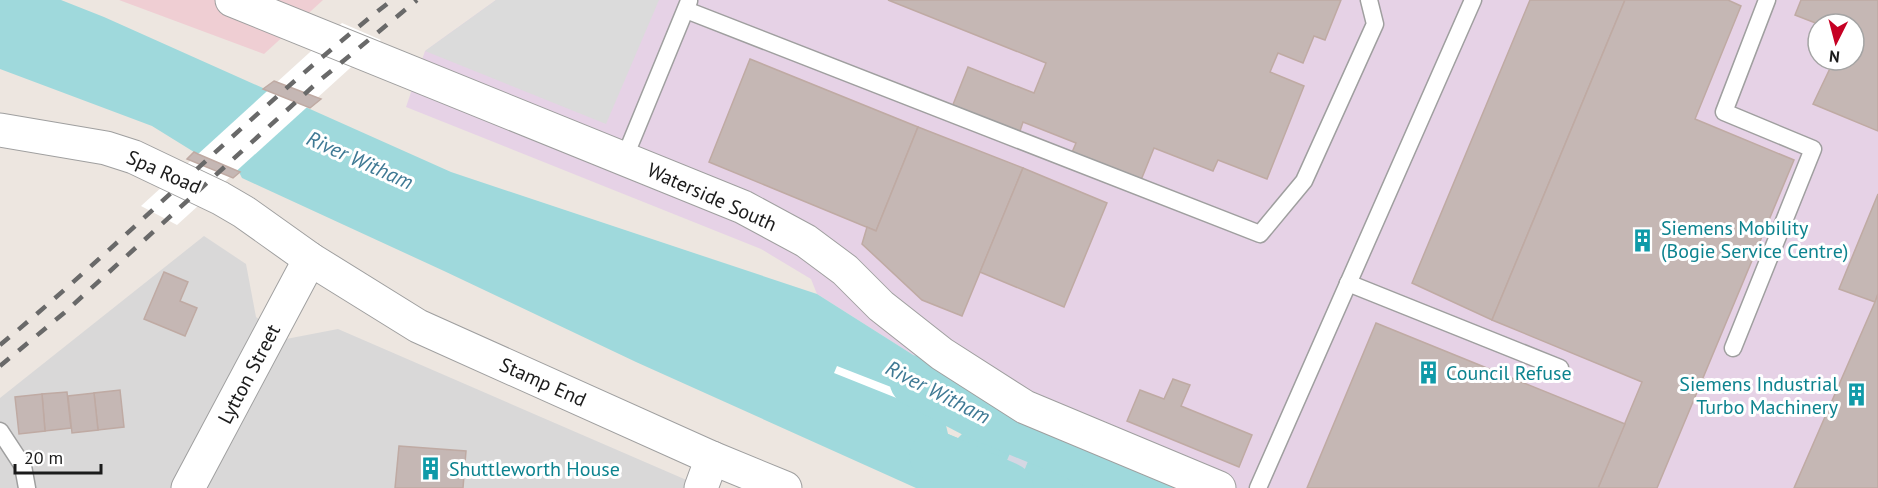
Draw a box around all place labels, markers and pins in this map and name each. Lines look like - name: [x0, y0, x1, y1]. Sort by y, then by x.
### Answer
- place label: Siemens Mobility (Bogie Service Centre): [1661, 215, 1848, 264]
- building icon: Siemens Mobility (Bogie Service Centre): [1630, 227, 1656, 253]
- building icon: Council Refuse: [1415, 360, 1441, 386]
- place label: Council Refuse: [1446, 360, 1572, 386]
- place label: Siemens Industrial Turbo Machinery: [1679, 371, 1839, 420]
- building icon: Siemens Industrial Turbo Machinery: [1843, 382, 1869, 408]
- building icon: Shuttleworth House: [418, 456, 444, 482]
- place label: Shuttleworth House: [449, 456, 620, 482]

